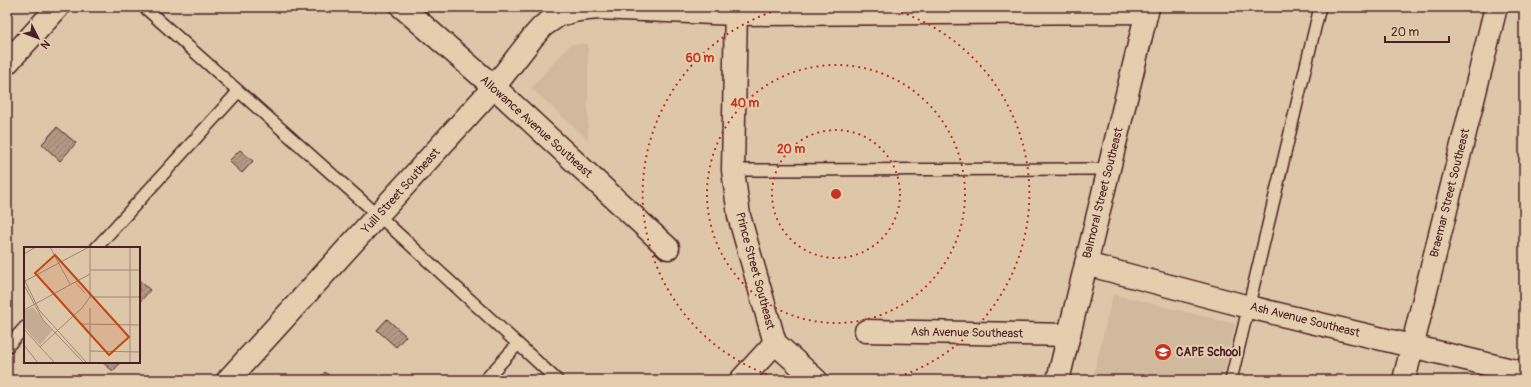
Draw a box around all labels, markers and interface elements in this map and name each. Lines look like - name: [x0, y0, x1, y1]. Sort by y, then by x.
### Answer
- north arrow: [18, 18, 58, 58]
- scale bar: [1385, 18, 1449, 44]
- text: 20 m: [1391, 25, 1420, 40]
- text: N: [37, 37, 52, 52]
- text: 60 m: [686, 51, 715, 66]
- street label: Allowance Avenue Southeast: [477, 73, 595, 181]
- text: 40 m: [730, 96, 760, 111]
- street label: Balmoral Street Southeast: [1079, 126, 1127, 260]
- street label: Braemar Street Southeast: [1427, 127, 1473, 259]
- text: 20 m: [777, 142, 805, 157]
- street label: Yuill Street Southeast: [358, 145, 443, 238]
- centre of rings: [829, 187, 843, 201]
- street label: Prince Street Southeast: [732, 211, 778, 331]
- inset map: [24, 247, 140, 363]
- street label: Ash Avenue Southeast: [1249, 299, 1362, 341]
- street label: Ash Avenue Southeast: [911, 325, 1024, 341]
- school or university icon: CAPE School: [1153, 342, 1173, 362]
- place label: CAPE School: [1176, 345, 1241, 360]

